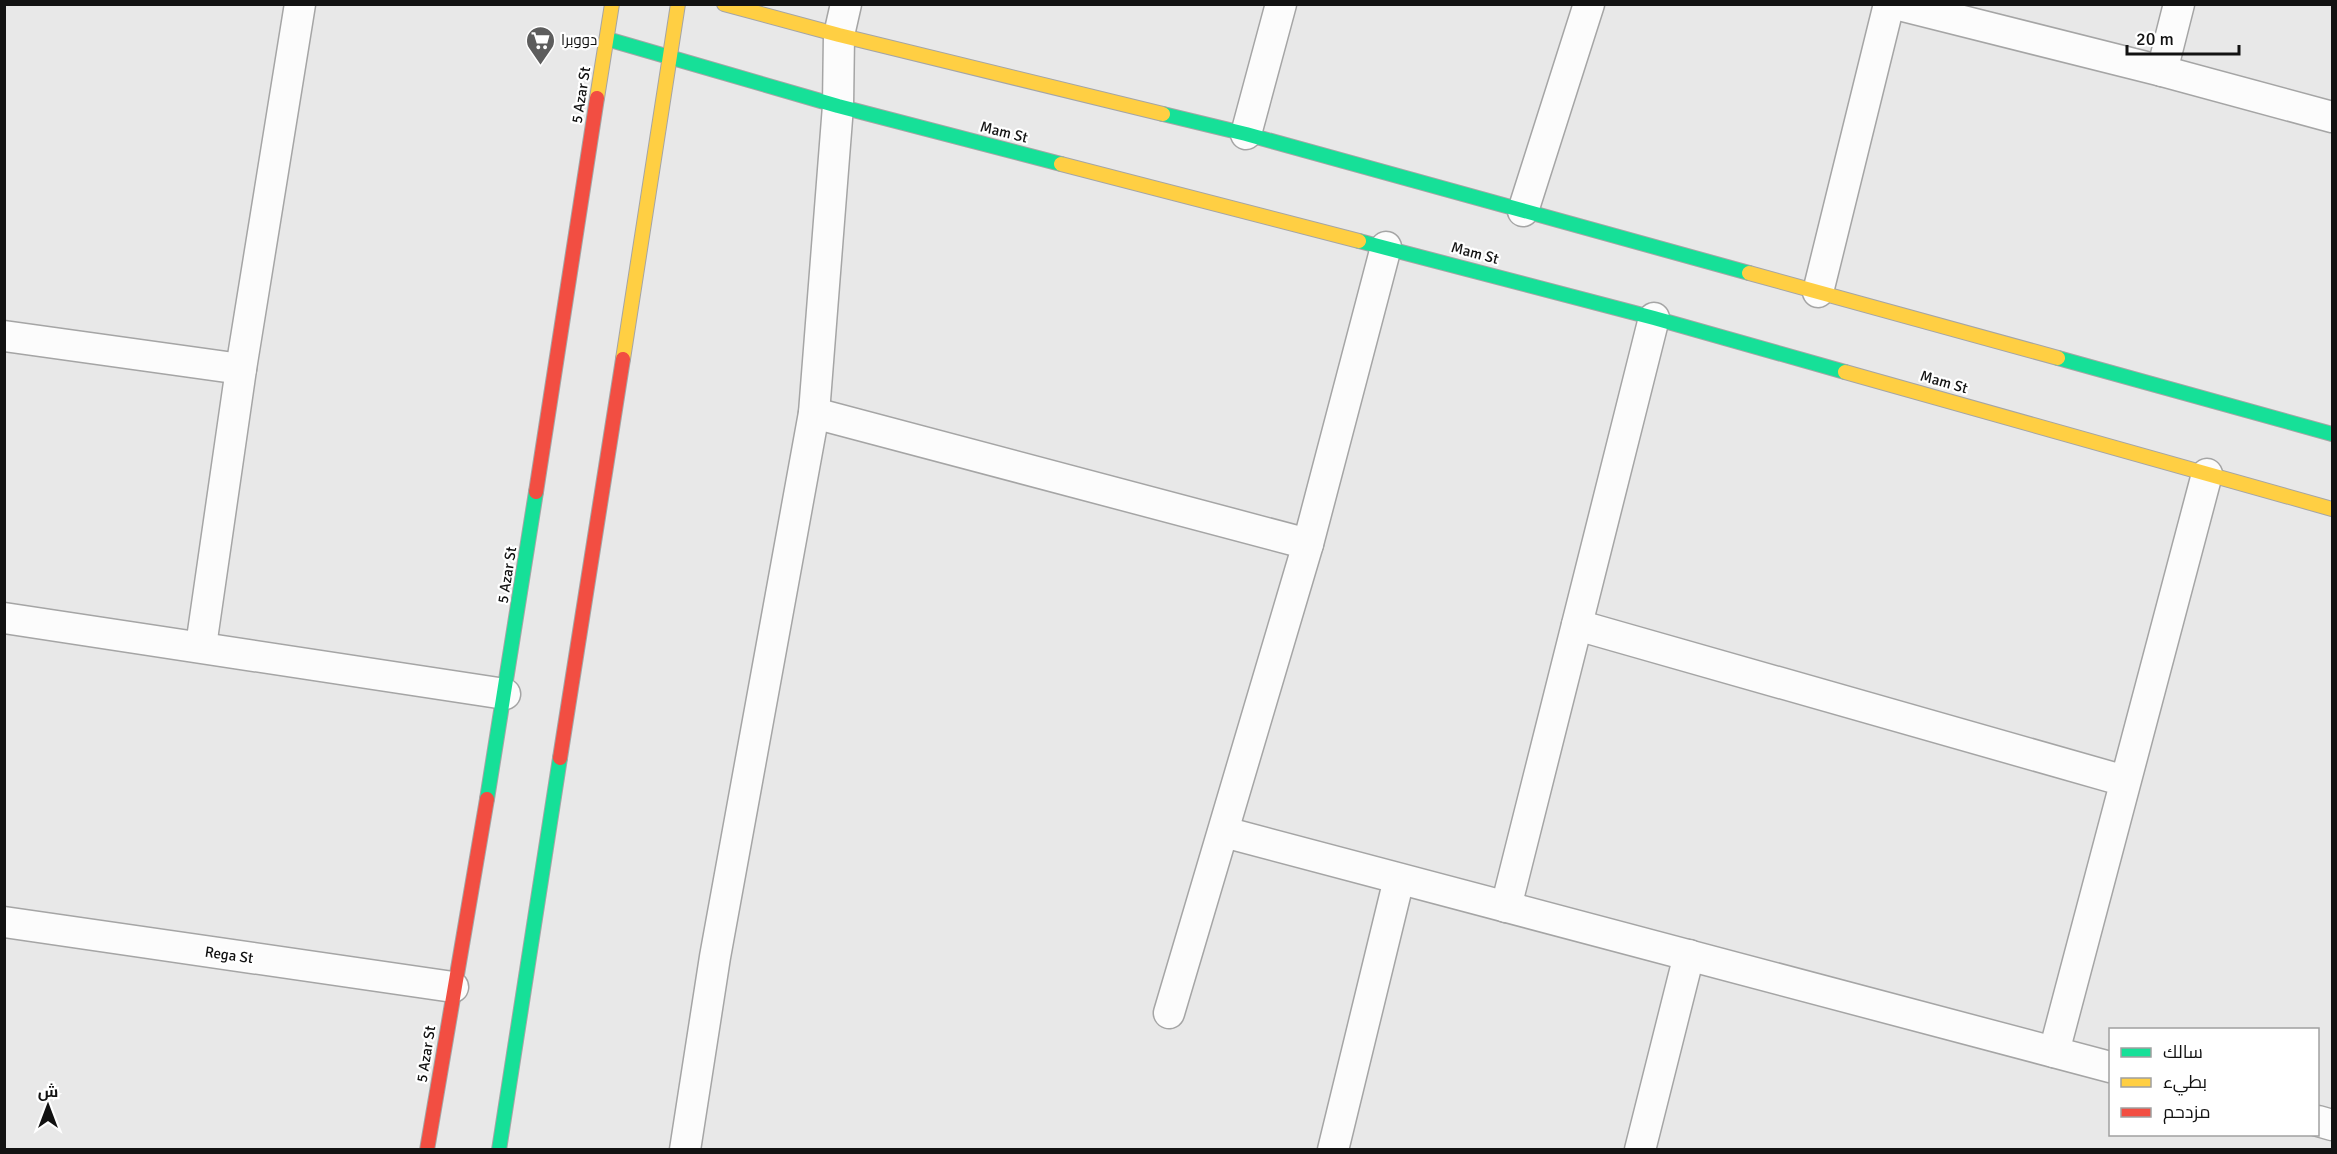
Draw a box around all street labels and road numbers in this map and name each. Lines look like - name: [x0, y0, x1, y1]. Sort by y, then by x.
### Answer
- street label: 5 Azar St: [568, 65, 594, 125]
- street label: Mam St: [978, 117, 1030, 147]
- street label: Mam St: [1449, 238, 1501, 268]
- street label: Mam St: [1918, 367, 1970, 397]
- street label: 5 Azar St: [494, 545, 520, 605]
- street label: Rega St: [204, 943, 254, 967]
- street label: 5 Azar St: [413, 1024, 439, 1084]

